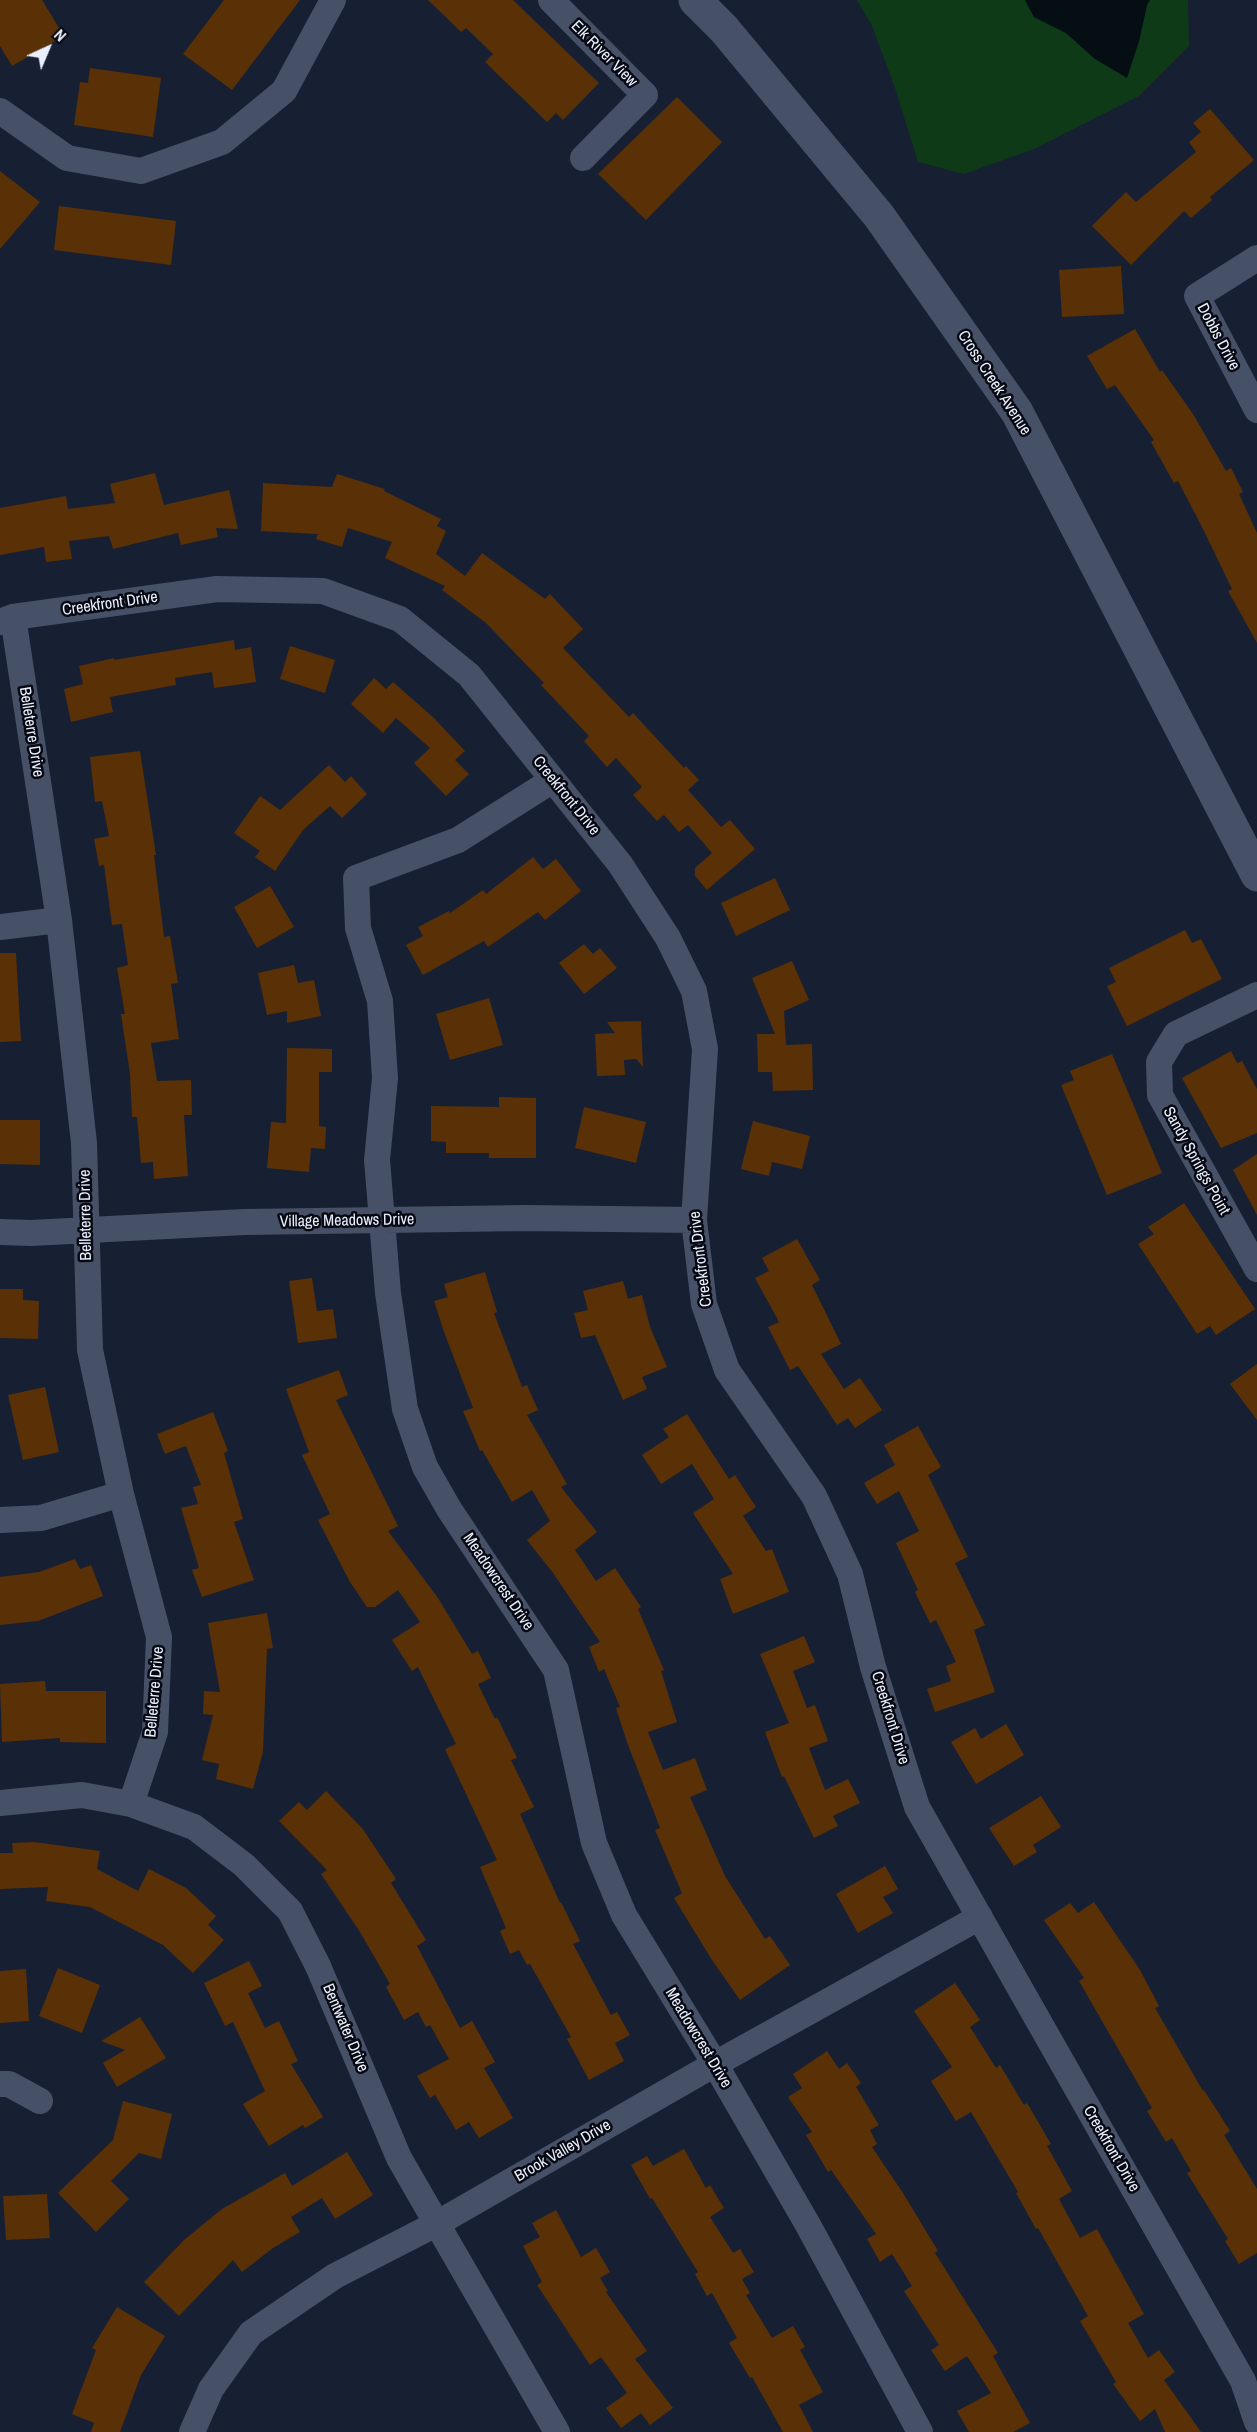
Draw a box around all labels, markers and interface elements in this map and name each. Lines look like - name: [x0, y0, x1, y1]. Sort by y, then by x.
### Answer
- street label: Elk River View: [567, 17, 641, 91]
- north arrow: [18, 18, 78, 78]
- text: N: [49, 24, 72, 46]
- street label: Dobbs Drive: [1192, 300, 1244, 374]
- street label: Cross Creek Avenue: [953, 327, 1035, 439]
- street label: Creekfront Drive: [61, 588, 159, 620]
- street label: Belleterre Drive: [14, 685, 48, 779]
- street label: Creekfront Drive: [528, 753, 604, 839]
- street label: Sandy Springs Point: [1158, 1104, 1234, 1218]
- street label: Belleterre Drive: [76, 1169, 96, 1261]
- street label: Village Meadows Drive: [280, 1210, 414, 1232]
- street label: Creekfront Drive: [686, 1210, 716, 1308]
- street label: Meadowcrest Drive: [458, 1530, 538, 1634]
- street label: Belleterre Drive: [141, 1646, 169, 1738]
- street label: Creekfront Drive: [867, 1669, 913, 1767]
- street label: Bentwater Drive: [318, 1981, 372, 2075]
- street label: Meadowcrest Drive: [661, 1985, 735, 2091]
- street label: Creekfront Drive: [1079, 2103, 1143, 2195]
- street label: Brook Valley Drive: [512, 2116, 614, 2186]

